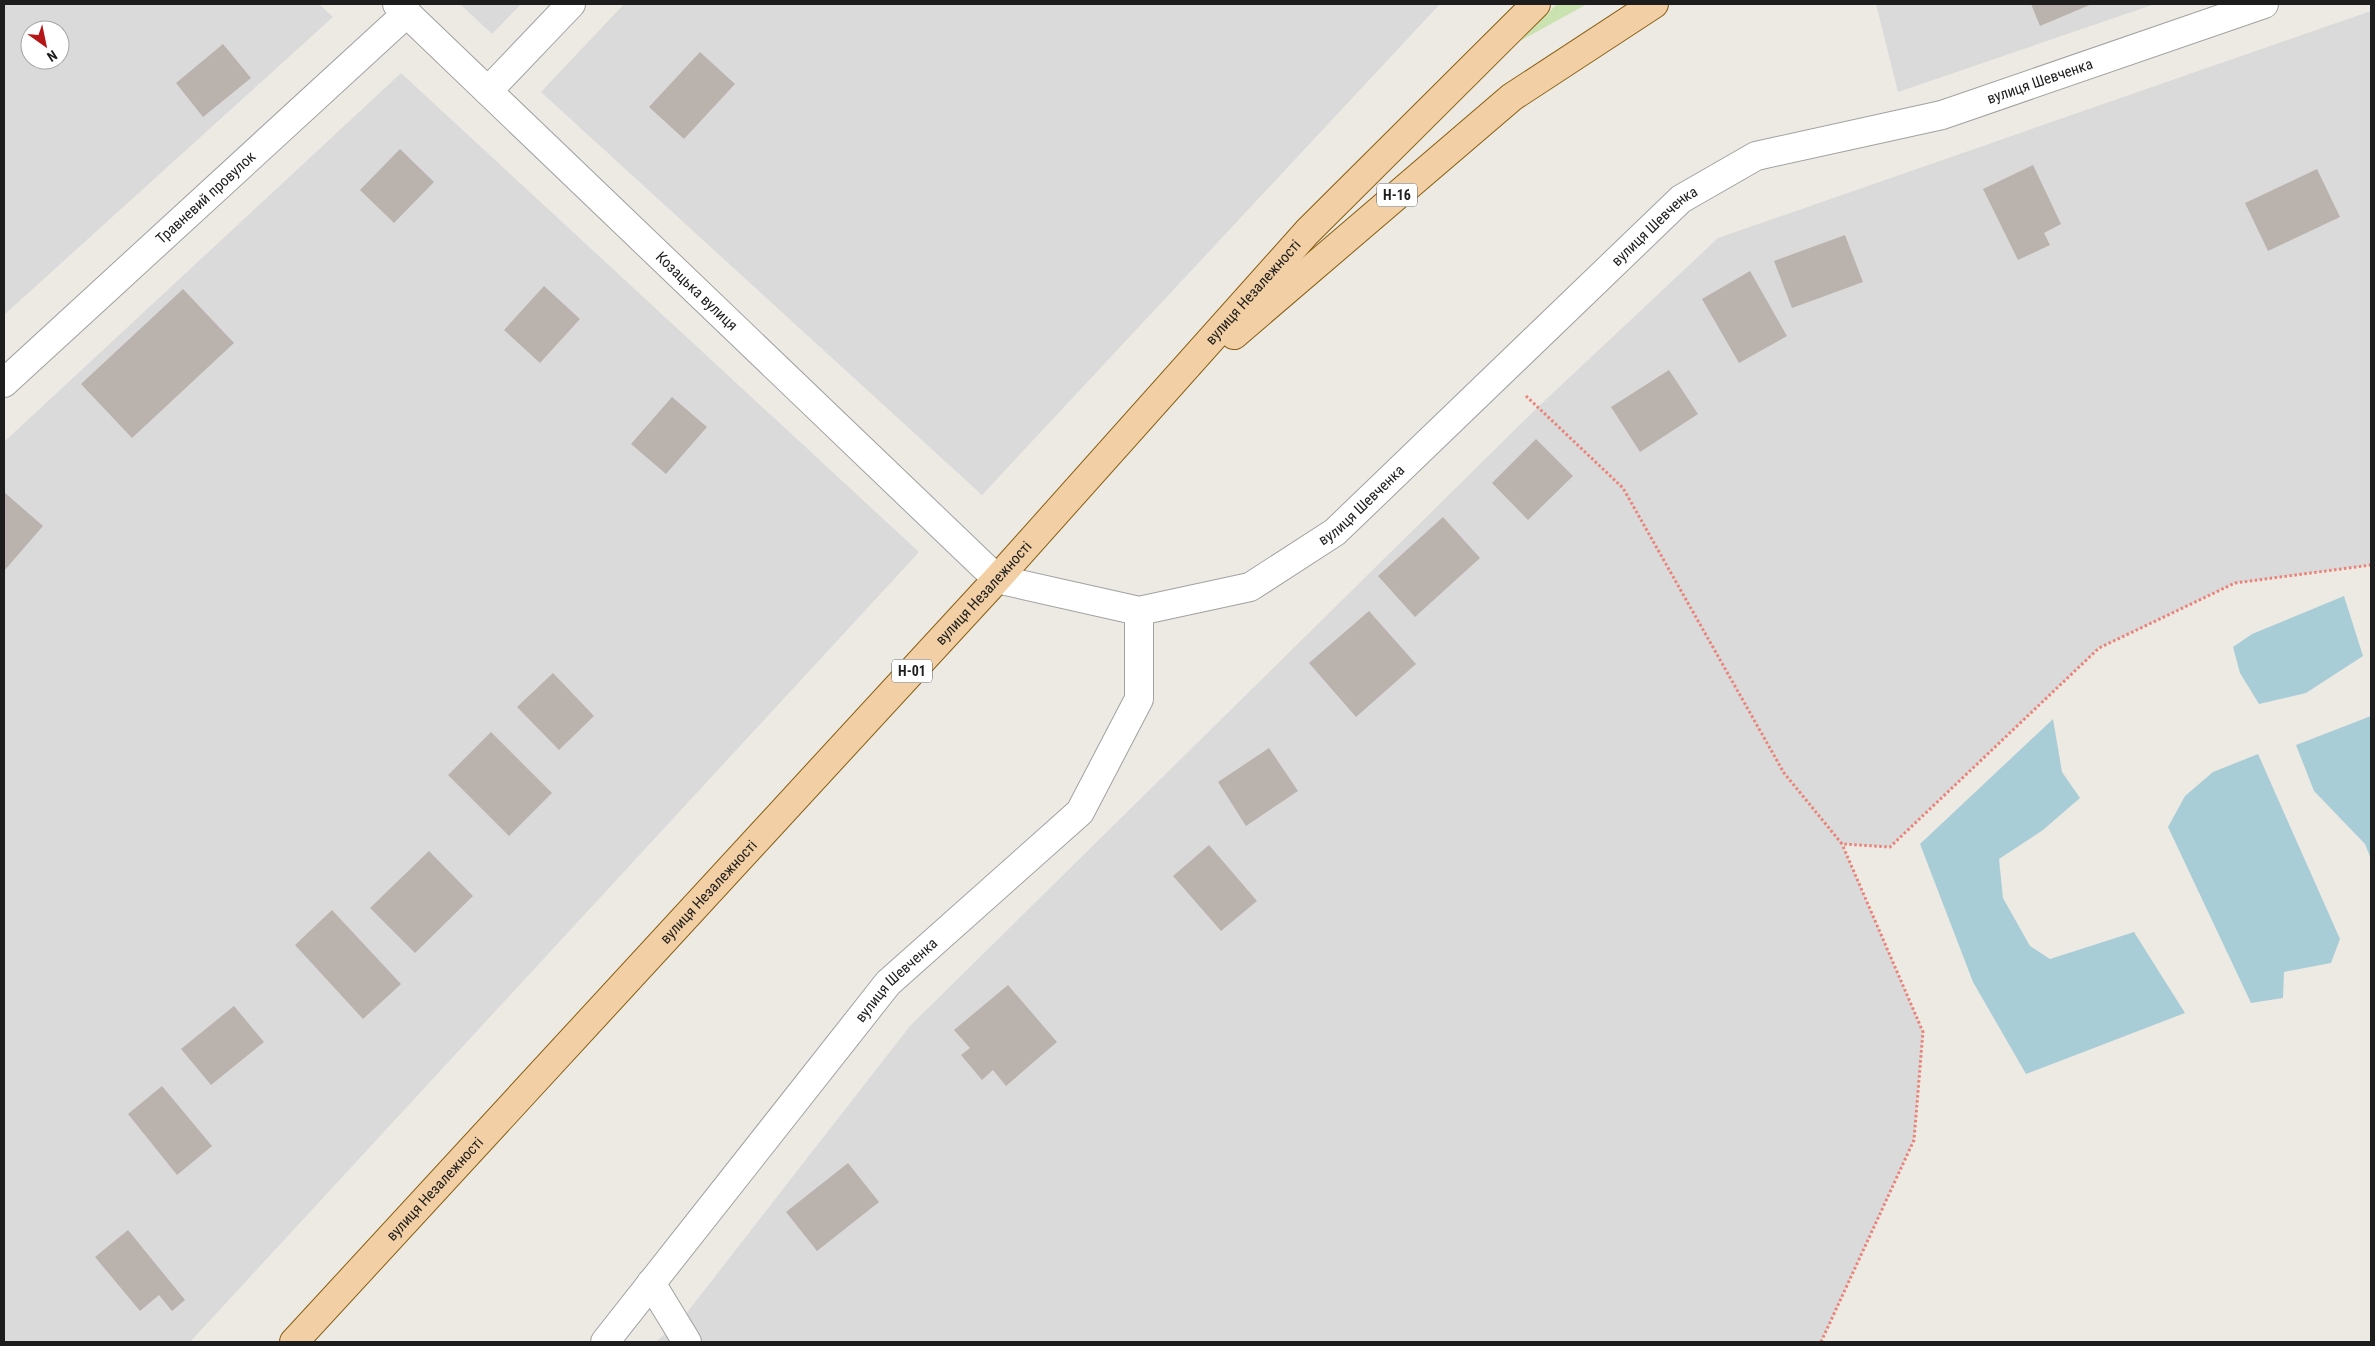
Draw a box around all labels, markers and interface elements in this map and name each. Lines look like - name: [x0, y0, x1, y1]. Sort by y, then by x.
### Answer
- north arrow: [20, 20, 70, 70]
- text: N: [44, 47, 60, 65]
- street label: вулиця Шевченка: [1985, 55, 2095, 108]
- street label: Травневий провулок: [152, 148, 259, 248]
- street label: вулиця Шевченка: [1608, 182, 1701, 270]
- road number: Н-16: [1377, 184, 1417, 206]
- street label: вулиця Незалежності: [1202, 236, 1305, 348]
- street label: Козацька вулиця: [652, 248, 741, 334]
- street label: вулиця Шевченка: [1315, 461, 1408, 549]
- street label: вулиця Незалежності: [932, 537, 1035, 649]
- road number: Н-01: [892, 659, 932, 682]
- street label: вулиця Незалежності: [657, 836, 761, 947]
- street label: вулиця Шевченка: [852, 934, 941, 1026]
- street label: вулиця Незалежності: [383, 1134, 487, 1244]

